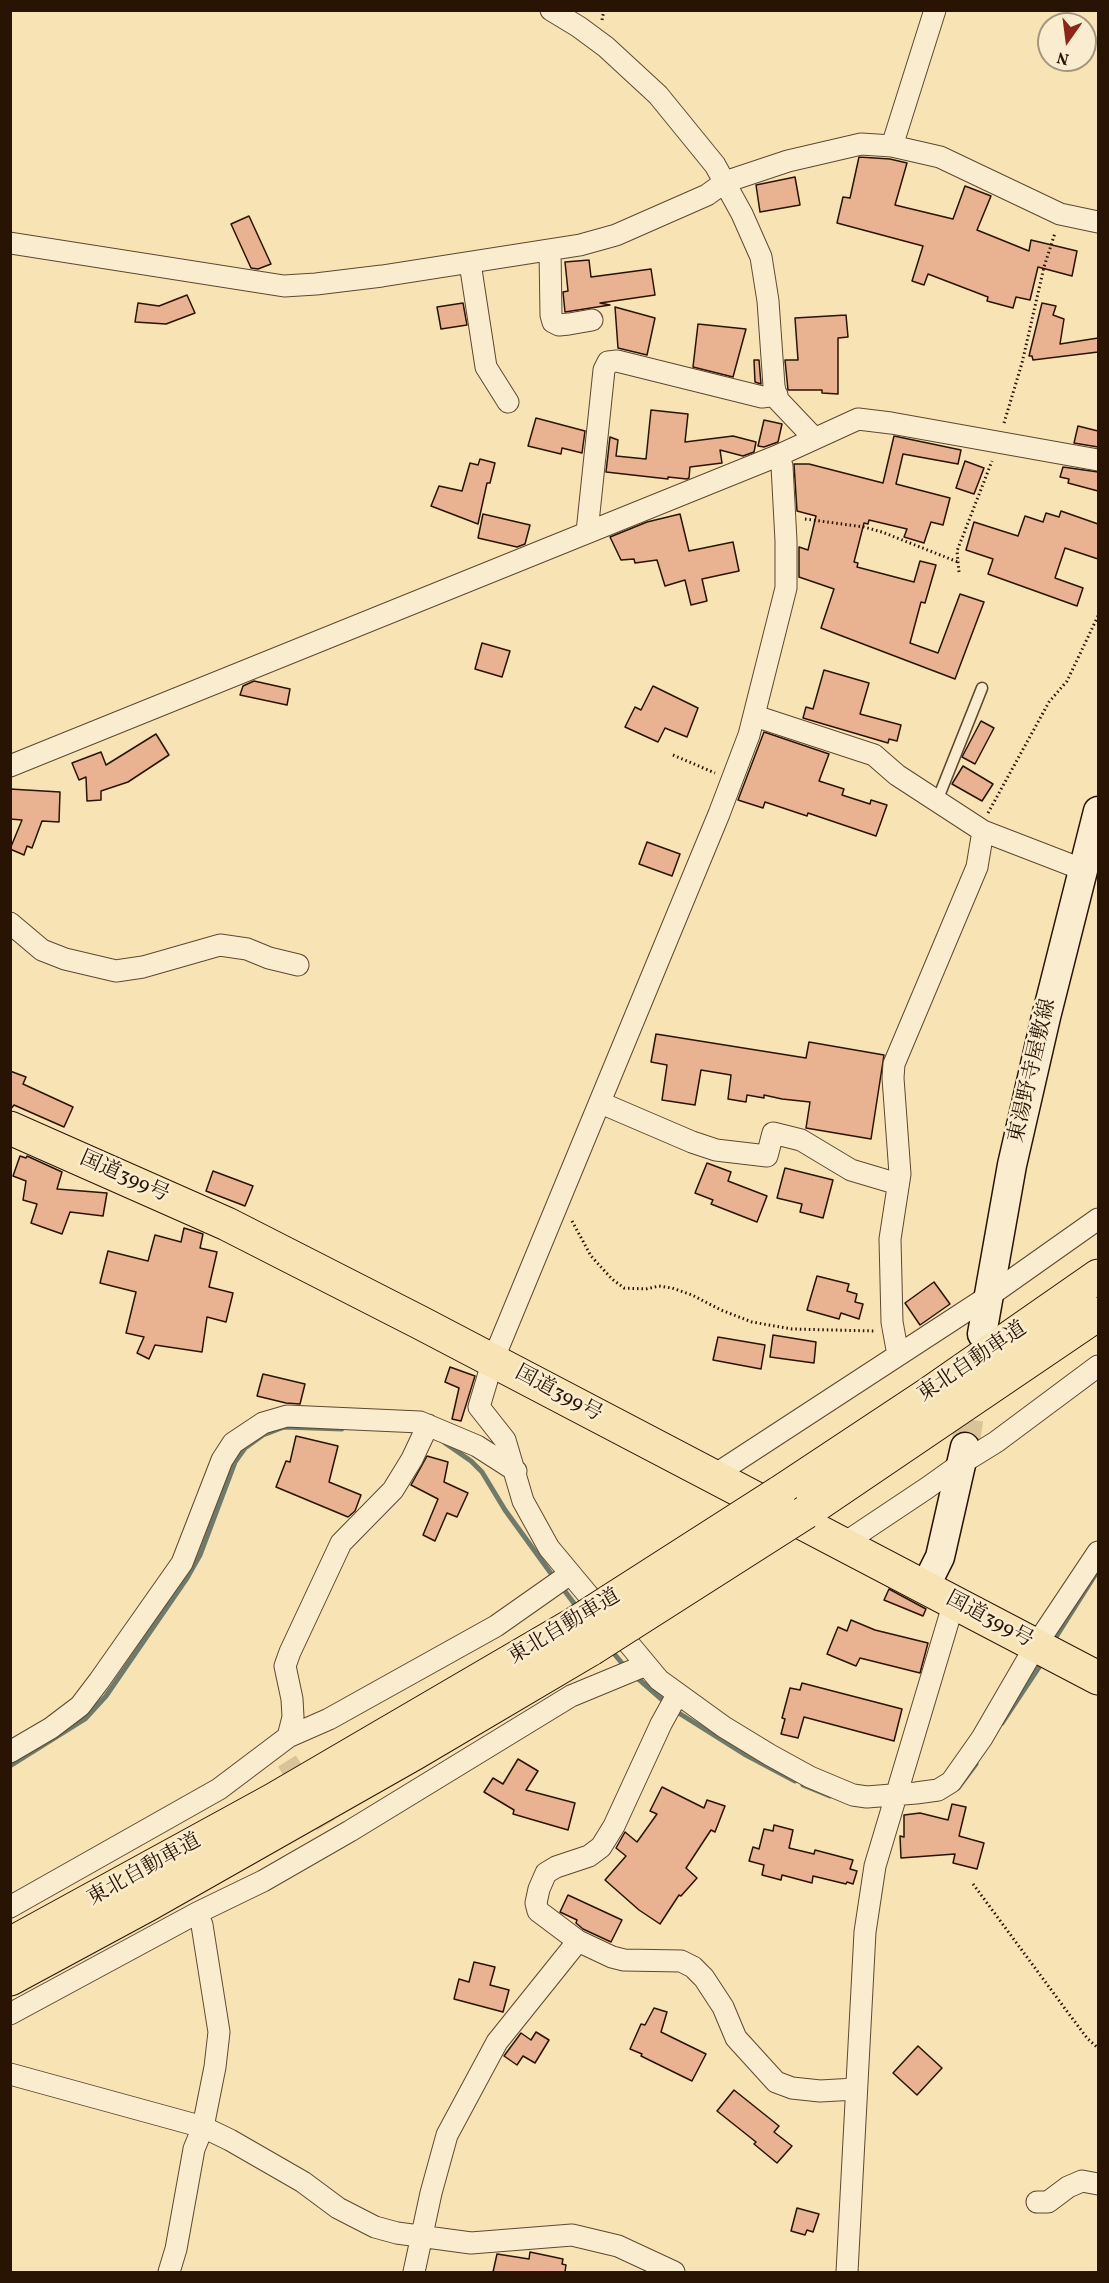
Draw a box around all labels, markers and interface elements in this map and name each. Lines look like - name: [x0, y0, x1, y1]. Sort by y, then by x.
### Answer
- north arrow: [1037, 12, 1097, 72]
- text: N: [1055, 45, 1071, 70]
- street label: 東湯野寺屋敷線: [1005, 997, 1063, 1145]
- street label: 国道399号: [75, 1147, 173, 1209]
- street label: 東北自動車道: [914, 1317, 1032, 1409]
- street label: 国道399号: [510, 1361, 606, 1429]
- street label: 東北自動車道: [505, 1585, 625, 1671]
- street label: 国道399号: [941, 1587, 1037, 1655]
- street label: 東北自動車道: [84, 1829, 206, 1913]

